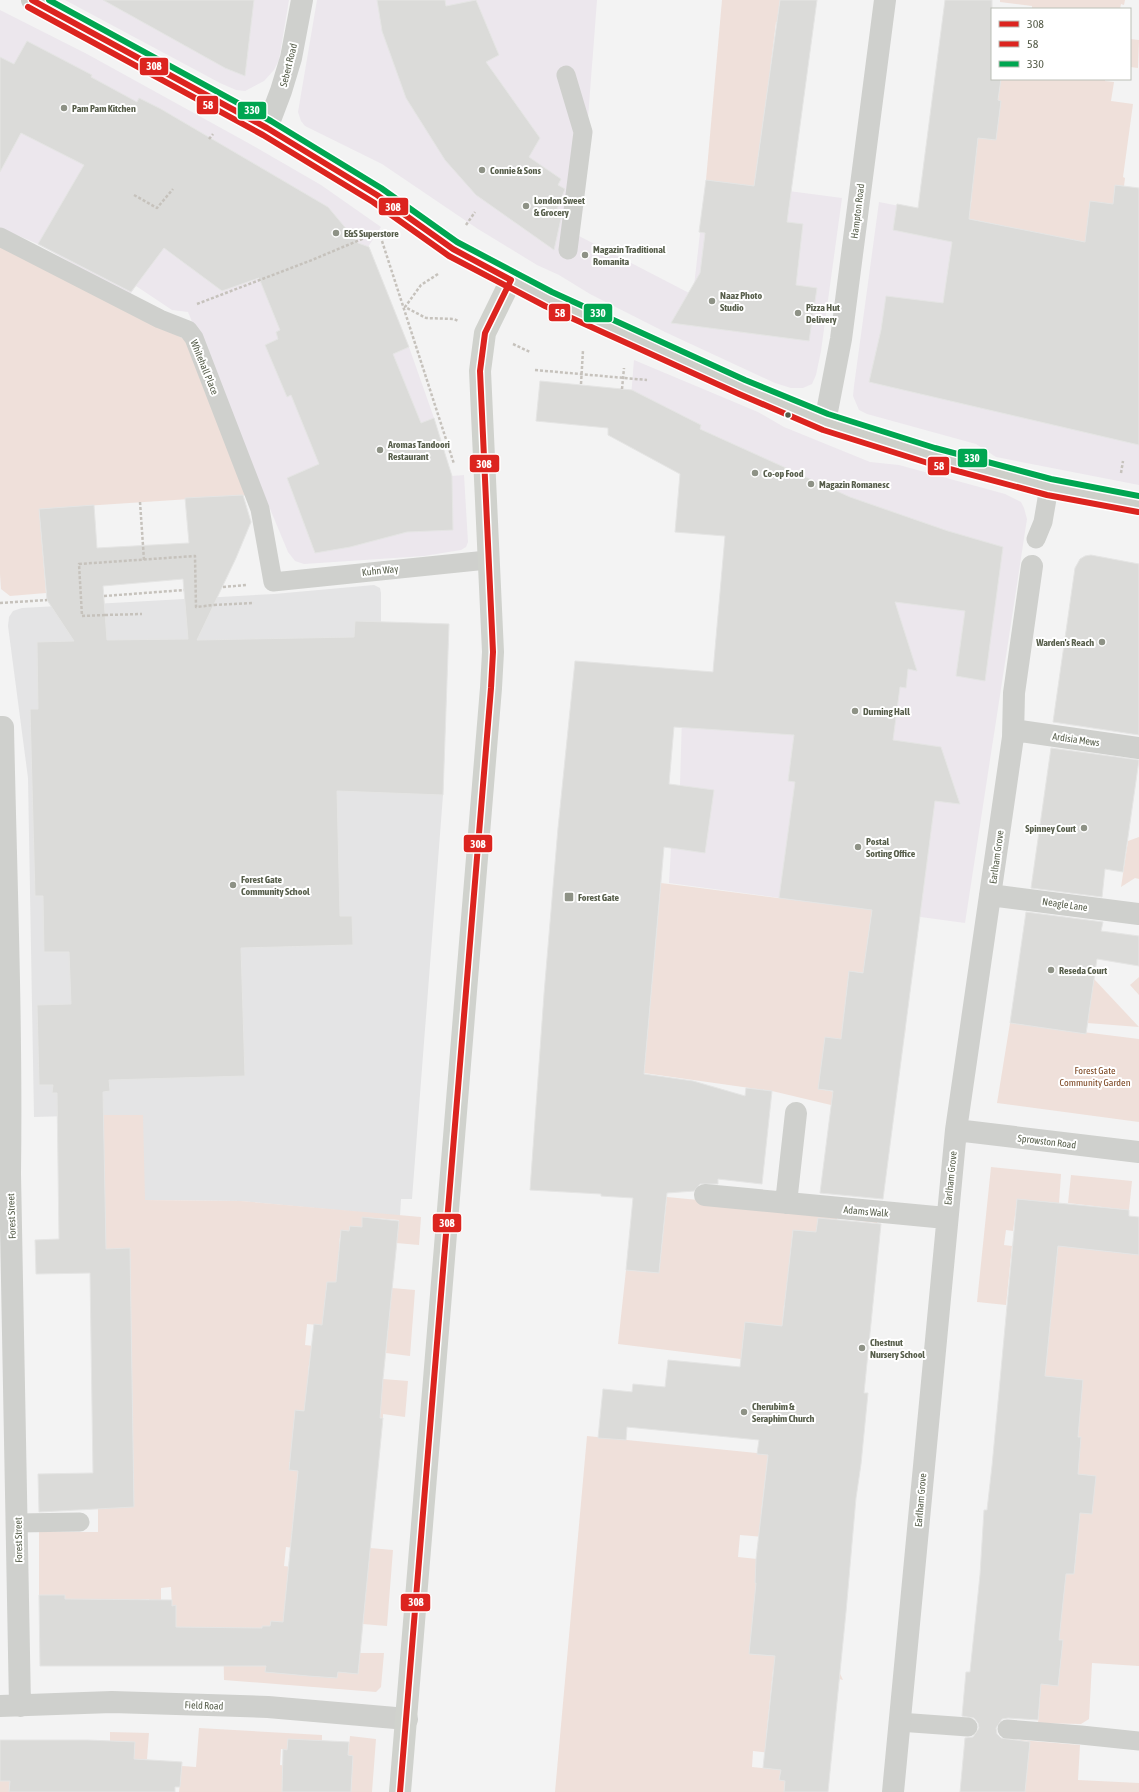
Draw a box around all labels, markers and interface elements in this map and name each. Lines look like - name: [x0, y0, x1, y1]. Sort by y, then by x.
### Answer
- legend: [991, 8, 1131, 80]
- text: 308: [1027, 17, 1044, 31]
- text: 58: [1027, 37, 1039, 51]
- street label: Sebert Road: [278, 42, 299, 88]
- line badge: 308: [139, 57, 169, 76]
- text: 330: [1027, 57, 1044, 71]
- text: 308: [146, 60, 162, 72]
- line badge: 58: [196, 95, 219, 115]
- text: 58: [203, 99, 213, 111]
- line badge: 330: [237, 101, 267, 120]
- marker: Pam Pam Kitchen: [59, 103, 69, 113]
- place label: Pam Pam Kitchen: [72, 103, 136, 114]
- text: 330: [244, 104, 260, 116]
- marker: Connie & Sons: [477, 165, 487, 175]
- place label: Connie & Sons: [490, 165, 541, 176]
- street label: Hampton Road: [849, 183, 866, 239]
- place label: London Sweet & Grocery: [534, 195, 585, 218]
- line badge: 308: [378, 197, 409, 216]
- text: 308: [385, 201, 401, 213]
- marker: London Sweet & Grocery: [521, 201, 531, 211]
- marker: E&S Superstore: [331, 228, 341, 238]
- place label: E&S Superstore: [344, 228, 399, 239]
- place label: Magazin Traditional Romanita: [593, 244, 666, 267]
- marker: Magazin Traditional Romanita: [580, 250, 590, 260]
- place label: Naaz Photo Studio: [720, 290, 762, 313]
- marker: Naaz Photo Studio: [707, 296, 717, 306]
- place label: Pizza Hut Delivery: [806, 302, 840, 325]
- line badge: 58: [548, 303, 571, 322]
- line badge: 330: [583, 303, 613, 323]
- text: 58: [555, 307, 565, 319]
- text: 330: [590, 307, 606, 319]
- marker: Pizza Hut Delivery: [793, 308, 803, 318]
- street label: Whitehall Place: [189, 338, 221, 397]
- unlabelled marker: [783, 410, 793, 420]
- place label: Aromas Tandoori Restaurant: [387, 439, 450, 462]
- marker: Aromas Tandoori Restaurant: [375, 445, 385, 455]
- line badge: 330: [957, 448, 988, 468]
- text: 330: [964, 452, 980, 464]
- line badge: 308: [469, 454, 500, 473]
- line badge: 58: [927, 456, 950, 476]
- text: 308: [476, 458, 492, 470]
- text: 58: [934, 460, 944, 472]
- marker: Co-op Food: [750, 468, 760, 478]
- place label: Co-op Food: [763, 468, 804, 479]
- marker: Magazin Romanesc: [806, 479, 816, 489]
- place label: Magazin Romanesc: [819, 479, 890, 490]
- street label: Kuhn Way: [361, 563, 399, 578]
- place label: Warden's Reach: [1035, 637, 1094, 648]
- marker: Warden's Reach: [1097, 637, 1107, 647]
- marker: Durning Hall: [850, 706, 860, 716]
- place label: Durning Hall: [863, 706, 910, 717]
- street label: Ardisia Mews: [1052, 731, 1101, 748]
- place label: Spinney Court: [1025, 823, 1076, 834]
- marker: Spinney Court: [1079, 823, 1089, 833]
- street label: Earlham Grove: [987, 829, 1006, 885]
- line badge: 308: [463, 834, 493, 853]
- place label: Postal Sorting Office: [866, 836, 916, 859]
- text: 308: [470, 838, 486, 850]
- marker: Postal Sorting Office: [853, 842, 863, 852]
- place label: Forest Gate Community School: [241, 874, 310, 897]
- marker: Forest Gate Community School: [228, 880, 238, 890]
- marker: Forest Gate: [563, 891, 575, 903]
- place label: Forest Gate: [578, 892, 620, 903]
- street label: Neagle Lane: [1042, 896, 1089, 913]
- marker: Reseda Court: [1046, 965, 1056, 975]
- place label: Reseda Court: [1059, 965, 1107, 976]
- park label: Forest Gate Community Garden: [1060, 1065, 1131, 1088]
- street label: Sprowston Road: [1017, 1132, 1077, 1151]
- street label: Earlham Grove: [942, 1150, 959, 1205]
- street label: Forest Street: [5, 1193, 18, 1239]
- street label: Adams Walk: [843, 1204, 889, 1219]
- line badge: 308: [432, 1213, 462, 1233]
- text: 308: [439, 1217, 455, 1229]
- place label: Chestnut Nursery School: [870, 1337, 925, 1360]
- marker: Chestnut Nursery School: [857, 1343, 867, 1353]
- place label: Cherubim & Seraphim Church: [752, 1401, 814, 1424]
- marker: Cherubim & Seraphim Church: [739, 1407, 749, 1417]
- street label: Earlham Grove: [913, 1472, 928, 1527]
- street label: Forest Street: [13, 1517, 24, 1563]
- line badge: 308: [400, 1593, 431, 1612]
- text: 308: [408, 1596, 424, 1608]
- street label: Field Road: [184, 1699, 224, 1712]

